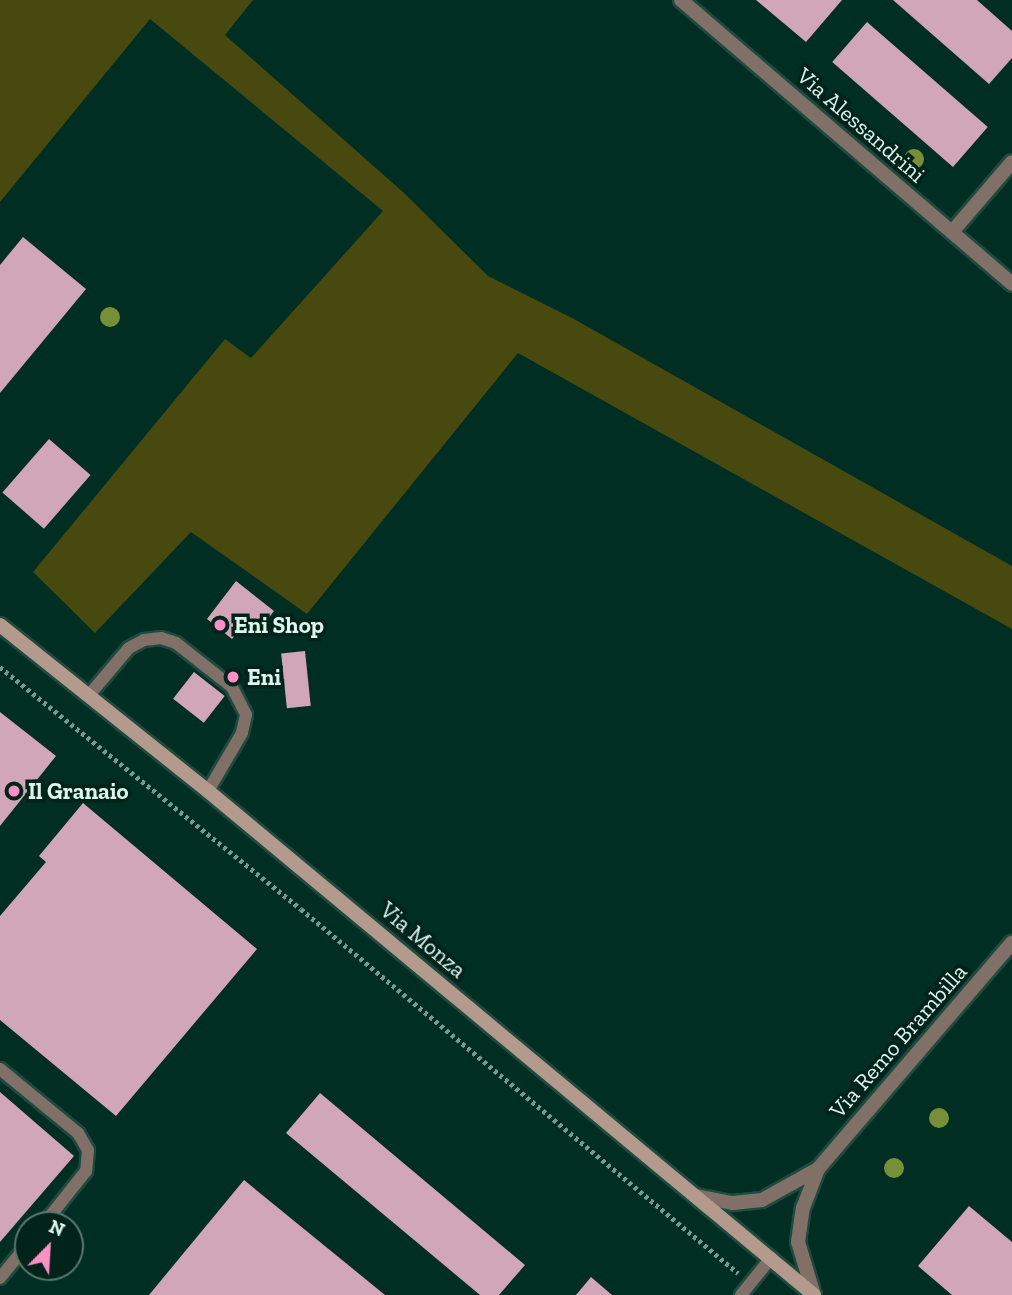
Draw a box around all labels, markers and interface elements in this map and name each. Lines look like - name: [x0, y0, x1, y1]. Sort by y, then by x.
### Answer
- street label: Via Alessandrini: [791, 62, 931, 188]
- place label: Eni Shop: [234, 611, 324, 639]
- marker: Eni Shop: [212, 617, 228, 633]
- place label: Eni: [247, 663, 281, 691]
- marker: Eni: [225, 669, 241, 685]
- place label: Il Granaio: [28, 777, 129, 805]
- marker: Il Granaio: [6, 783, 22, 799]
- street label: Via Monza: [374, 896, 472, 984]
- street label: Via Remo Brambilla: [823, 958, 973, 1124]
- north arrow: [14, 1211, 84, 1281]
- text: N: [46, 1215, 68, 1242]

